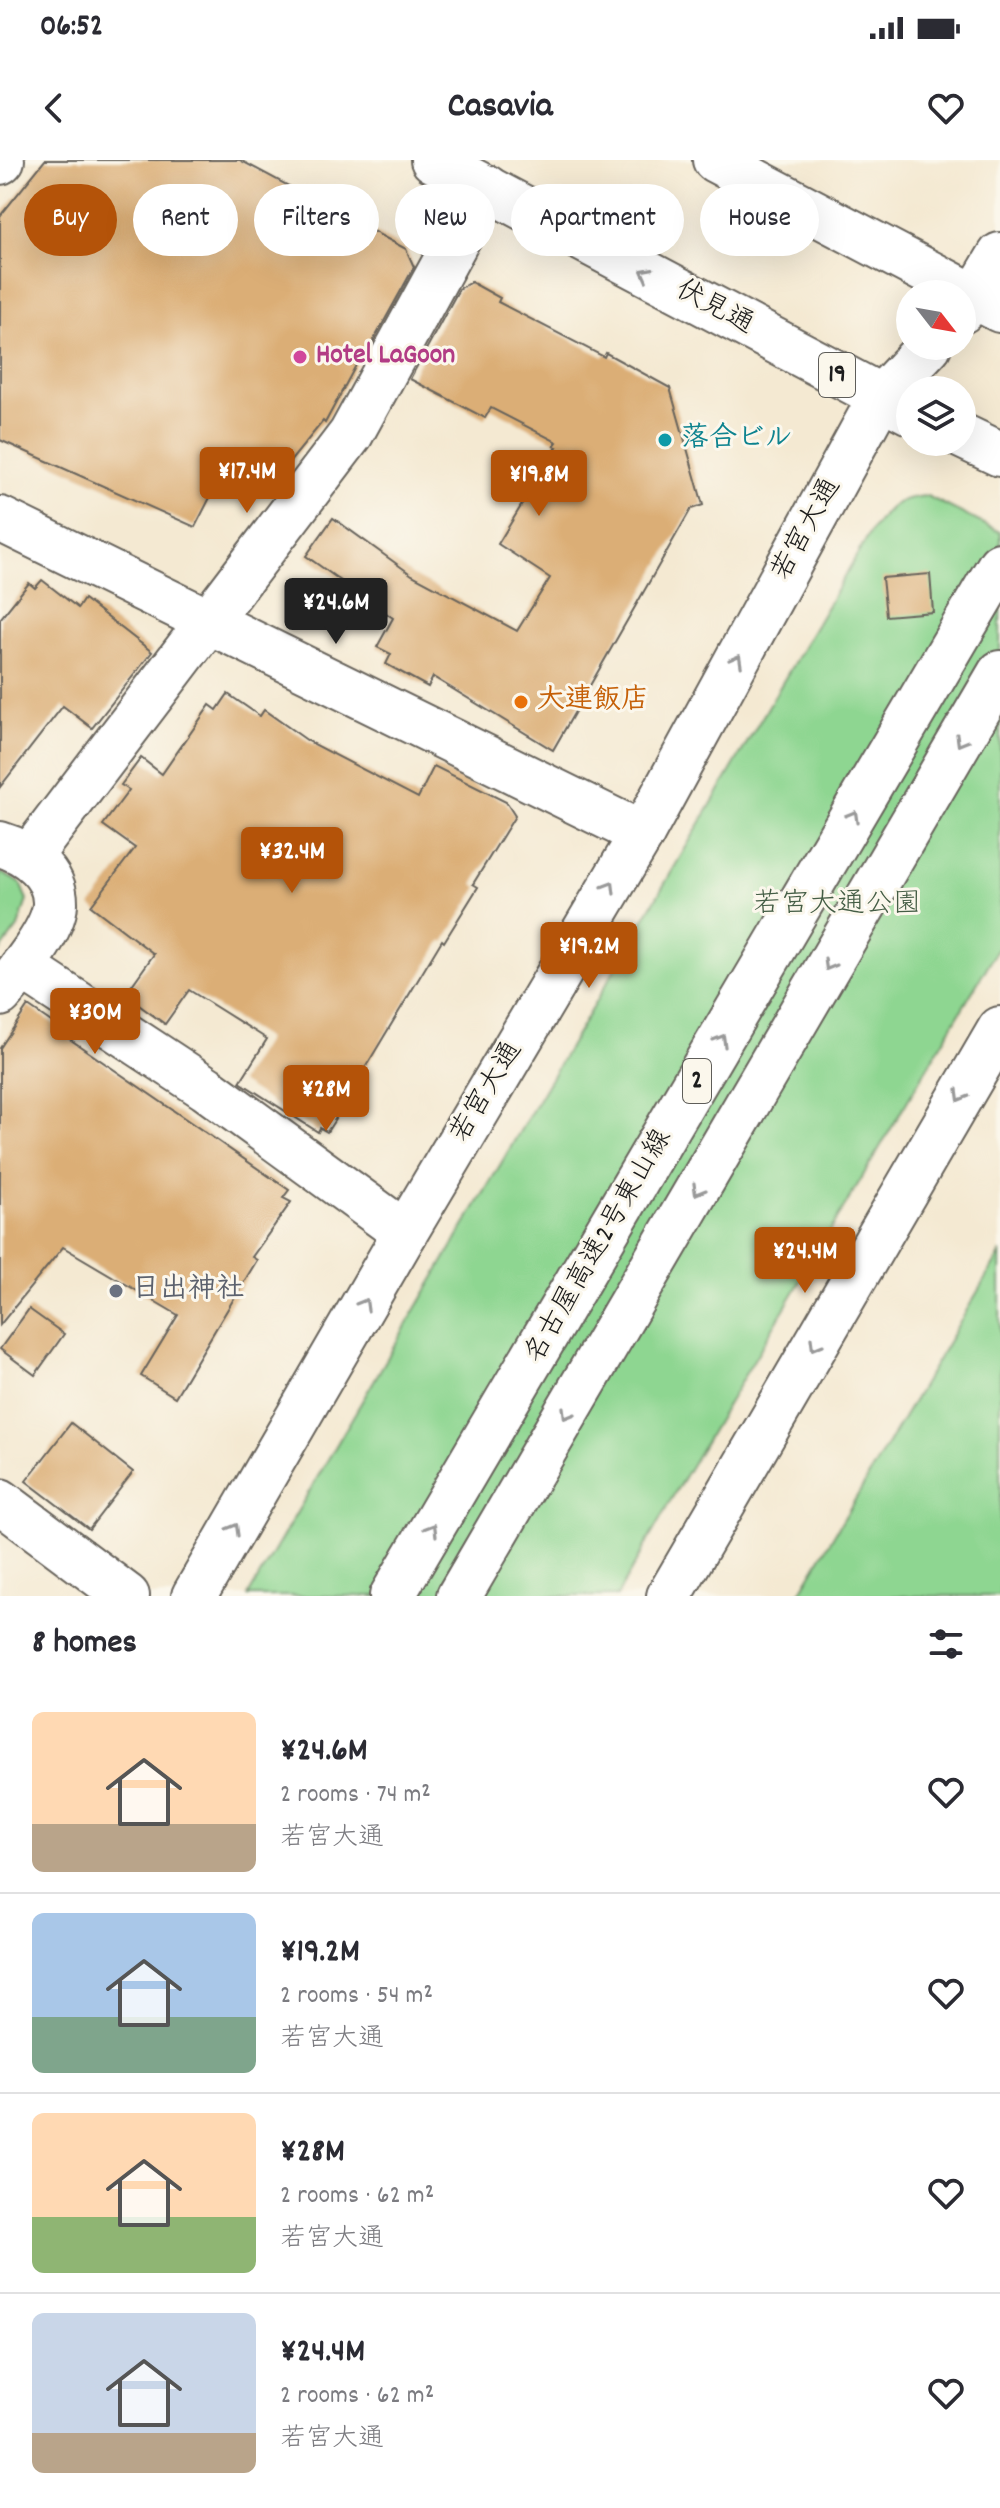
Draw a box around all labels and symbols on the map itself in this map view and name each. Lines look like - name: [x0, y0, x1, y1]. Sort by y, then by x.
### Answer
- one-way arrow: [640, 267, 655, 282]
- street label: 伏見通: [668, 272, 760, 346]
- north arrow: [896, 280, 976, 360]
- place label: Hotel LaGoon: [316, 337, 455, 377]
- marker: Hotel LaGoon: [291, 348, 309, 366]
- road number: 19: [819, 353, 855, 397]
- place label: 落合ビル: [681, 420, 792, 460]
- marker: 落合ビル: [656, 431, 674, 449]
- pin: ¥17.4M: [182, 447, 312, 515]
- pin: ¥19.8M: [474, 450, 604, 518]
- street label: 若宮大通: [763, 471, 853, 589]
- pin: ¥24.6M: [271, 578, 401, 646]
- one-way arrow: [727, 654, 742, 668]
- place label: 大連飯店: [537, 682, 649, 722]
- marker: 大連飯店: [512, 693, 530, 711]
- one-way arrow: [955, 732, 971, 747]
- one-way arrow: [843, 810, 859, 825]
- pin: ¥32.4M: [227, 827, 357, 895]
- one-way arrow: [600, 881, 616, 896]
- park label: 若宮大通公園: [753, 886, 921, 926]
- pin: ¥19.2M: [524, 922, 654, 990]
- one-way arrow: [824, 956, 839, 971]
- pin: ¥30M: [48, 988, 142, 1056]
- one-way arrow: [711, 1034, 727, 1049]
- street label: 若宮大通: [442, 1035, 534, 1151]
- road number: 2: [683, 1059, 711, 1103]
- pin: ¥28M: [279, 1065, 373, 1133]
- one-way arrow: [955, 1087, 971, 1102]
- street label: 名古屋高速2号東山線: [517, 1123, 683, 1371]
- one-way arrow: [692, 1181, 708, 1196]
- pin: ¥24.4M: [740, 1227, 870, 1295]
- place label: 日出神社: [132, 1271, 244, 1311]
- marker: 日出神社: [107, 1282, 125, 1300]
- one-way arrow: [354, 1298, 370, 1313]
- one-way arrow: [809, 1336, 825, 1351]
- one-way arrow: [561, 1405, 577, 1420]
- one-way arrow: [224, 1523, 239, 1537]
- one-way arrow: [423, 1523, 438, 1538]

